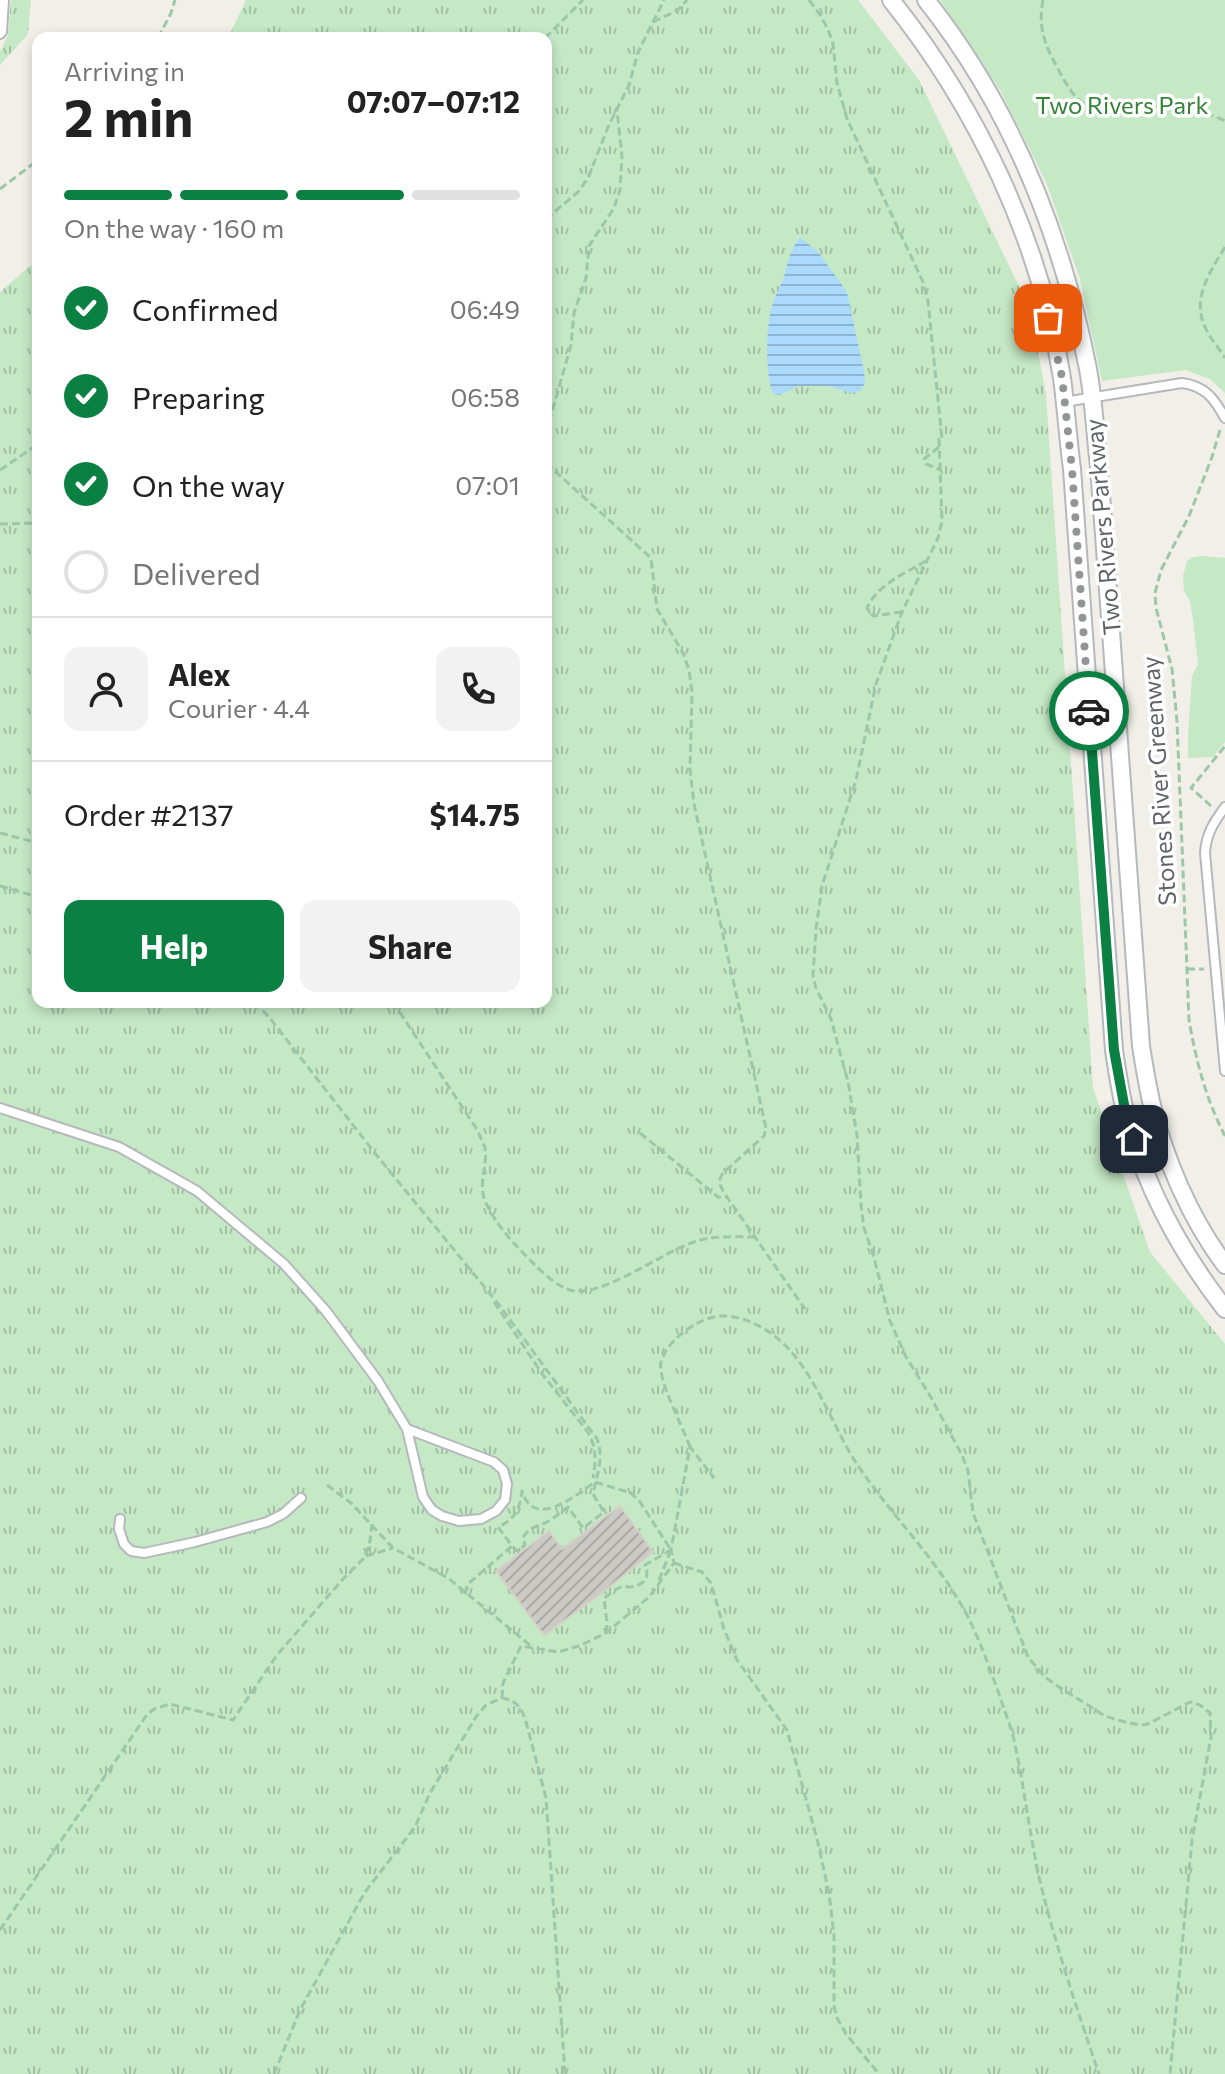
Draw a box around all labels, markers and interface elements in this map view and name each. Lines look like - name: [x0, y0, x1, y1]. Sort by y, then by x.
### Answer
- text: Arriving in: [64, 55, 185, 86]
- text: 07:07–07:12: [347, 82, 520, 119]
- text: 2 min: [64, 84, 193, 148]
- park label: Two Rivers Park: [1035, 90, 1209, 119]
- text: On the way · 160 m: [64, 212, 284, 243]
- pin: [1014, 284, 1082, 352]
- icon: check: [64, 286, 108, 330]
- text: Confirmed: [132, 290, 279, 327]
- text: 06:49: [450, 293, 520, 324]
- icon: bag: [1026, 296, 1070, 340]
- icon: check: [64, 374, 108, 418]
- text: Preparing: [132, 378, 265, 415]
- text: 06:58: [450, 381, 520, 412]
- street label: Two Rivers Parkway: [1078, 418, 1126, 636]
- icon: check: [64, 462, 108, 506]
- text: On the way: [132, 466, 285, 503]
- text: 07:01: [455, 469, 520, 500]
- text: Delivered: [132, 554, 261, 591]
- button: person: [64, 647, 148, 731]
- button: phone: [436, 647, 520, 731]
- text: Alex: [168, 655, 231, 692]
- street label: Stones River Greenway: [1135, 655, 1181, 907]
- courier: [1049, 671, 1129, 751]
- icon: car: [1067, 689, 1111, 733]
- text: Courier · 4.4: [168, 692, 310, 723]
- text: Order #2137: [64, 795, 234, 832]
- text: $14.75: [429, 795, 520, 832]
- button: Help: [64, 900, 284, 992]
- button: Share: [300, 900, 520, 992]
- pin: [1100, 1105, 1168, 1173]
- icon: home: [1112, 1117, 1156, 1161]

